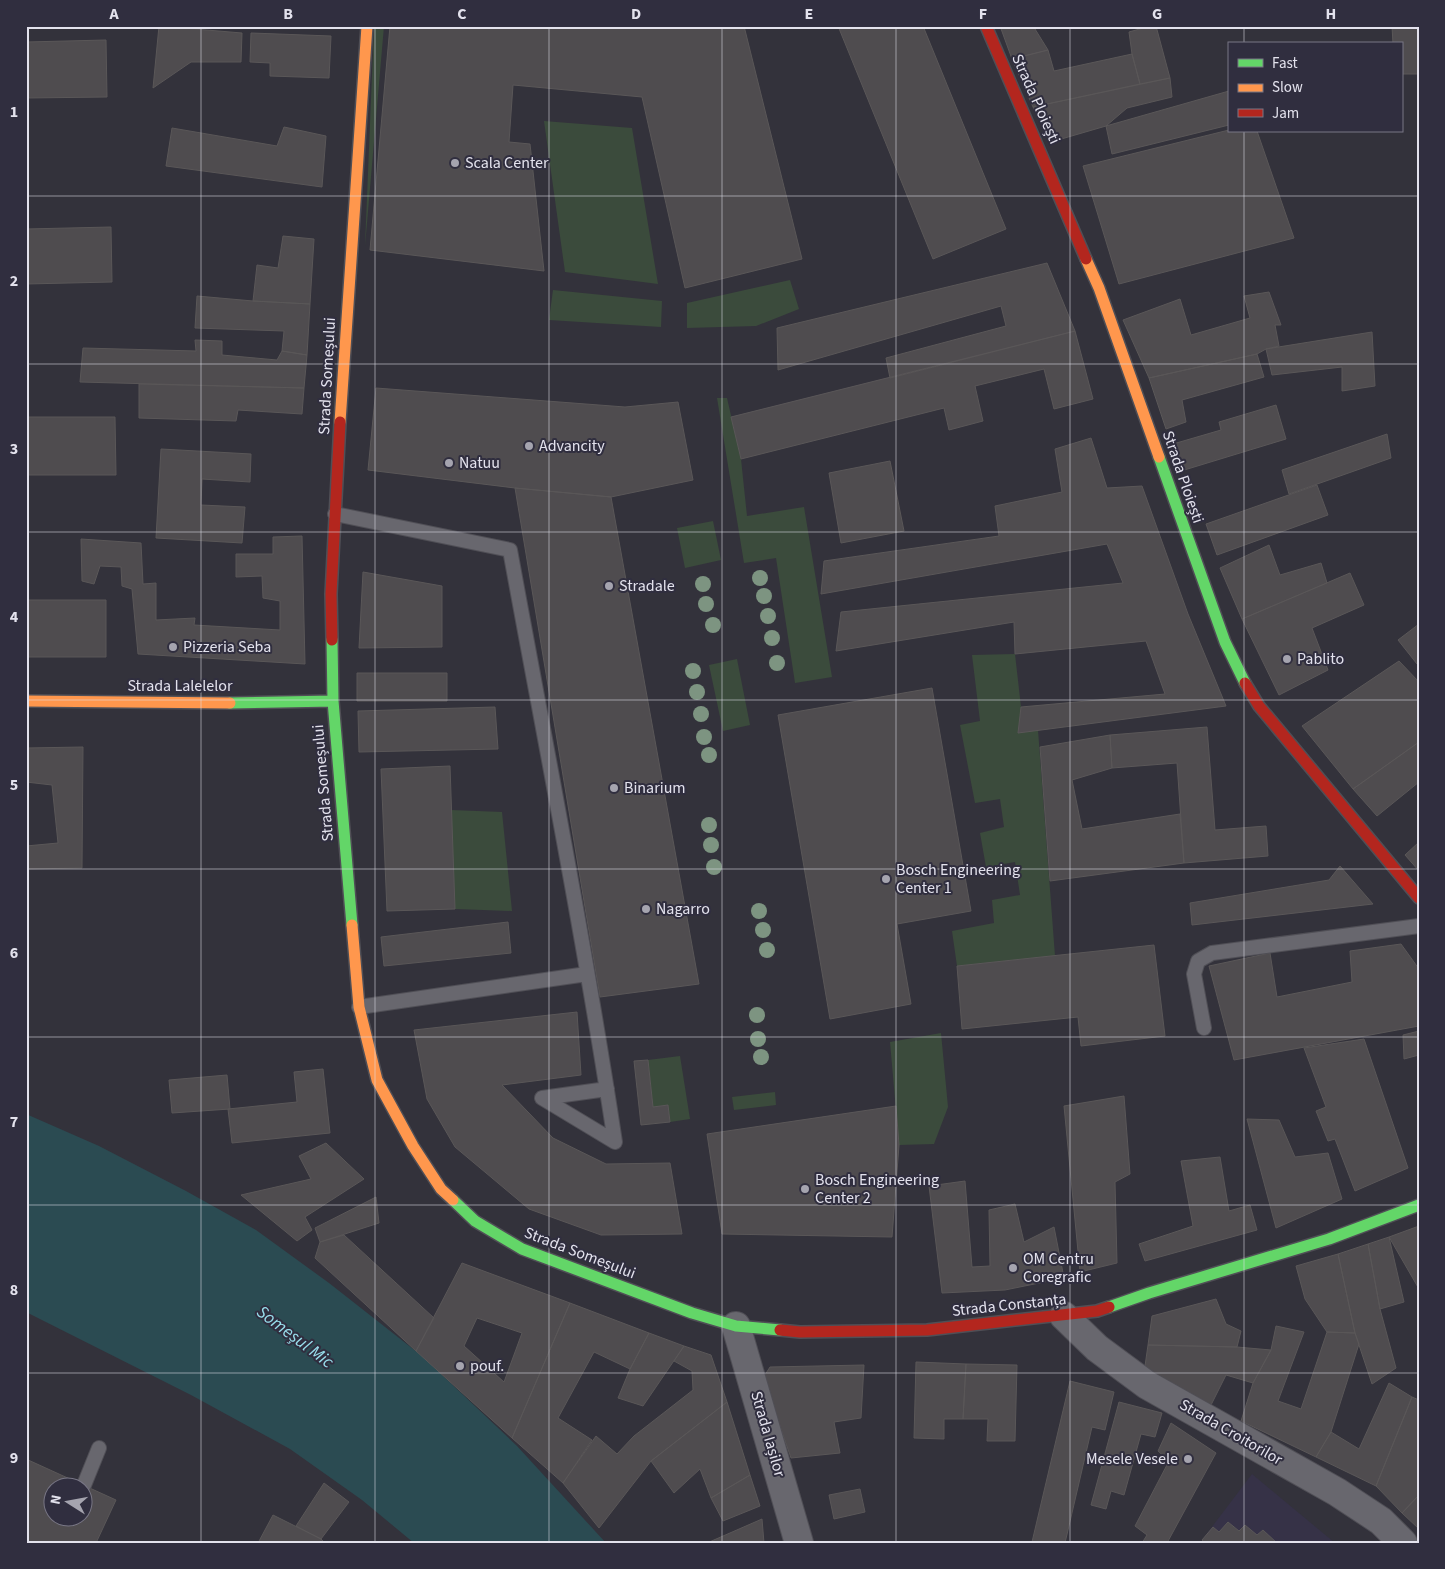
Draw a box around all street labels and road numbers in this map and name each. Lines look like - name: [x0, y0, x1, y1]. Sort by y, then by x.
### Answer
- street label: Strada Ploiești: [1006, 51, 1066, 147]
- street label: Strada Someșului: [313, 317, 341, 435]
- street label: Strada Ploiești: [1157, 428, 1209, 526]
- street label: Strada Lalelelor: [127, 675, 233, 697]
- street label: Strada Someșului: [307, 724, 339, 842]
- street label: Strada Someșului: [521, 1222, 639, 1284]
- street label: Strada Constanța: [951, 1288, 1067, 1322]
- street label: Strada Iașilor: [745, 1389, 791, 1480]
- street label: Strada Croitorilor: [1175, 1394, 1287, 1471]

